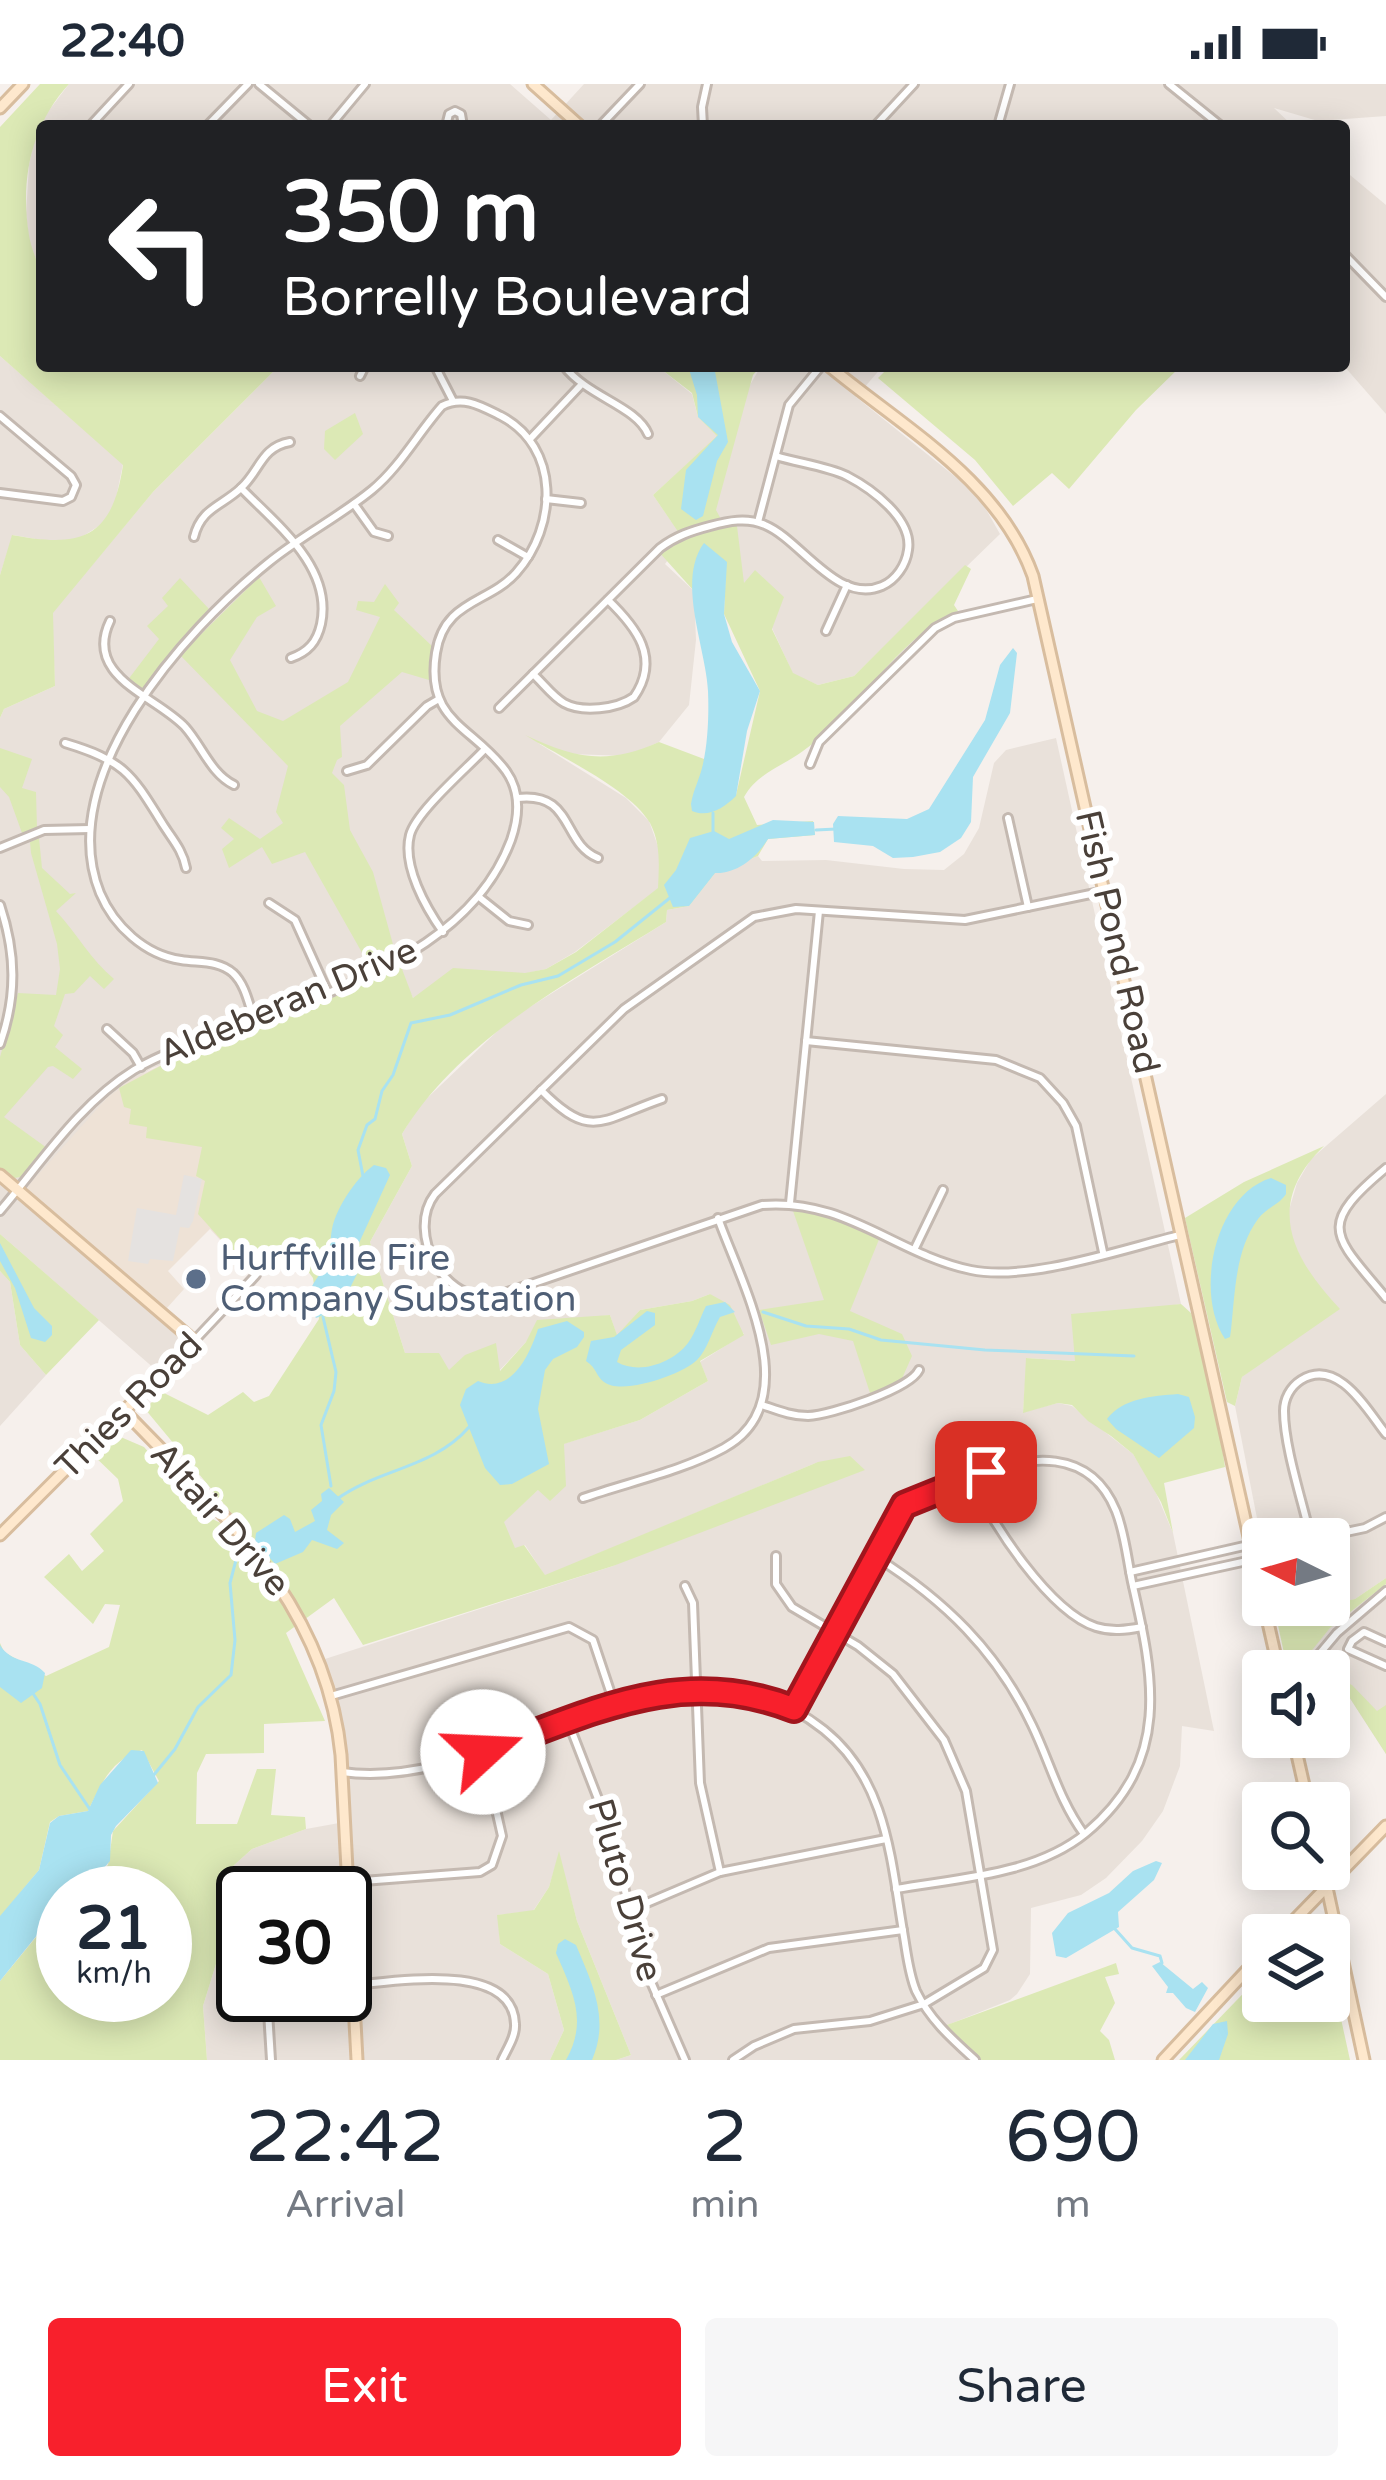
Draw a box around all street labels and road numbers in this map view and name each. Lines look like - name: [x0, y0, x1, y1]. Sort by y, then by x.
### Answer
- street label: Fish Pond Road: [1066, 806, 1168, 1078]
- street label: Aldeberan Drive: [153, 928, 423, 1076]
- street label: Thies Road: [47, 1324, 211, 1488]
- street label: Altair Drive: [141, 1433, 299, 1605]
- street label: Pluto Drive: [578, 1794, 672, 1986]

